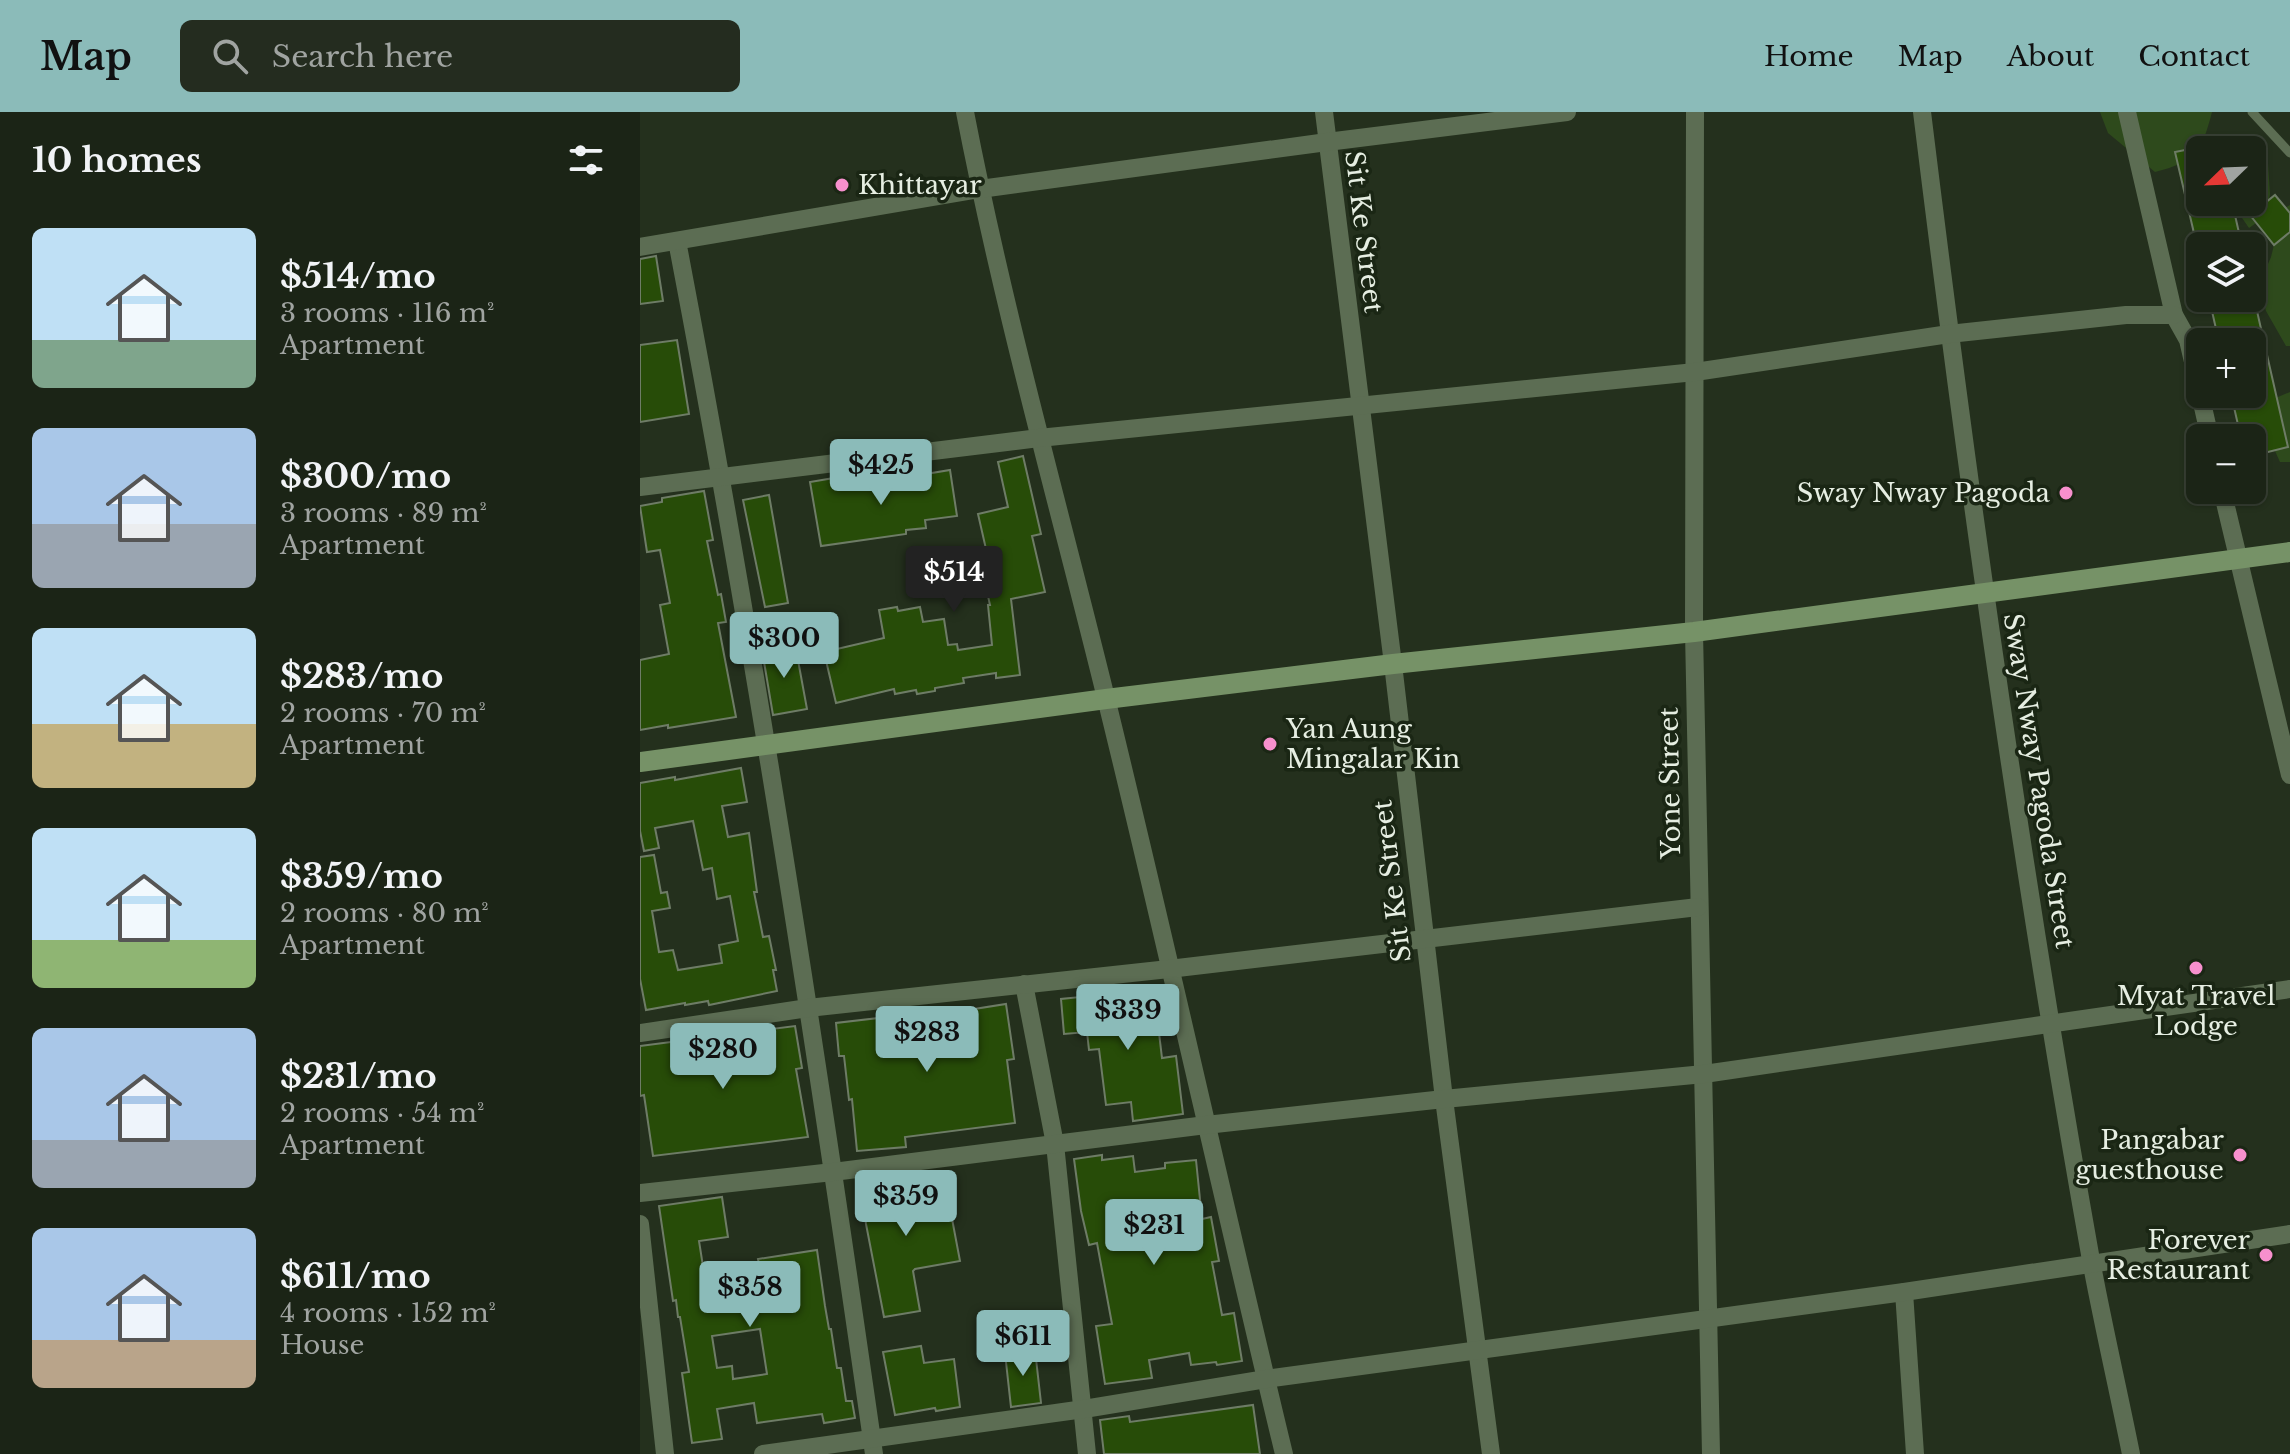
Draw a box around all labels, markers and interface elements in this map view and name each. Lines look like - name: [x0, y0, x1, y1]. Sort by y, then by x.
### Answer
- search box: [180, 20, 740, 92]
- text: Map: [40, 33, 132, 80]
- icon: search: [208, 34, 252, 78]
- text: Search here: [272, 38, 453, 75]
- text: Home: [1764, 39, 1854, 74]
- text: Map: [1898, 39, 1963, 74]
- text: About: [2007, 39, 2094, 74]
- text: Contact: [2138, 39, 2250, 74]
- north arrow: [2186, 136, 2266, 216]
- map controls: [2186, 136, 2266, 504]
- icon: filters: [564, 138, 608, 182]
- text: 10 homes: [32, 139, 202, 181]
- street label: Sit Ke Street: [1338, 149, 1390, 315]
- place label: Khittayar: [858, 169, 982, 201]
- marker: Khittayar: [833, 176, 851, 194]
- button: layers: [2186, 232, 2266, 312]
- text: $514/mo: [280, 255, 436, 297]
- icon: home: [96, 260, 192, 356]
- text: 3 rooms · 116 m²: [280, 297, 494, 329]
- button: +: [2186, 328, 2266, 408]
- text: Apartment: [280, 329, 425, 361]
- button: −: [2186, 424, 2266, 504]
- pin: $425: [834, 439, 928, 507]
- text: $425: [848, 449, 914, 481]
- text: $300/mo: [280, 455, 451, 497]
- icon: home: [96, 460, 192, 556]
- place label: Sway Nway Pagoda: [1797, 477, 2051, 509]
- marker: Sway Nway Pagoda: [2057, 484, 2075, 502]
- text: 3 rooms · 89 m²: [280, 497, 487, 529]
- text: Apartment: [280, 529, 425, 561]
- pin: $514: [907, 546, 1001, 614]
- text: $514: [924, 556, 984, 588]
- street label: Sway Nway Pagoda Street: [1997, 611, 2081, 951]
- pin: $300: [737, 612, 831, 680]
- text: $300: [748, 622, 820, 654]
- text: $283/mo: [280, 655, 444, 697]
- icon: home: [96, 660, 192, 756]
- text: 2 rooms · 70 m²: [280, 697, 486, 729]
- street label: Yone Street: [1653, 707, 1687, 860]
- place label: Yan Aung Mingalar Kin: [1285, 713, 1460, 775]
- text: Apartment: [280, 729, 425, 761]
- marker: Yan Aung Mingalar Kin: [1261, 735, 1279, 753]
- street label: Sit Ke Street: [1366, 798, 1418, 964]
- text: $359/mo: [280, 855, 443, 897]
- icon: home: [96, 860, 192, 956]
- text: 2 rooms · 80 m²: [280, 897, 489, 929]
- text: Apartment: [280, 929, 425, 961]
- marker: Myat Travel Lodge: [2187, 959, 2205, 977]
- place label: Myat Travel Lodge: [2117, 980, 2275, 1042]
- pin: $339: [1081, 984, 1175, 1052]
- text: $339: [1094, 994, 1162, 1026]
- pin: $283: [880, 1006, 974, 1074]
- text: $283: [894, 1016, 960, 1048]
- pin: $280: [676, 1023, 770, 1091]
- text: $280: [688, 1033, 758, 1065]
- text: $231/mo: [280, 1055, 437, 1097]
- icon: home: [96, 1060, 192, 1156]
- text: 2 rooms · 54 m²: [280, 1097, 484, 1129]
- place label: Pangabar guesthouse: [2075, 1124, 2225, 1186]
- text: Apartment: [280, 1129, 425, 1161]
- marker: Pangabar guesthouse: [2231, 1146, 2249, 1164]
- pin: $359: [859, 1170, 953, 1238]
- text: $359: [873, 1180, 939, 1212]
- pin: $231: [1107, 1199, 1201, 1267]
- text: $231: [1123, 1209, 1185, 1241]
- place label: Forever Restaurant: [2107, 1224, 2251, 1286]
- marker: Forever Restaurant: [2257, 1246, 2275, 1264]
- text: $611/mo: [280, 1255, 431, 1297]
- icon: home: [96, 1260, 192, 1356]
- pin: $358: [703, 1261, 797, 1329]
- text: $358: [717, 1271, 783, 1303]
- text: 4 rooms · 152 m²: [280, 1297, 496, 1329]
- pin: $611: [976, 1310, 1070, 1378]
- text: $611: [995, 1320, 1051, 1352]
- text: House: [280, 1329, 364, 1361]

